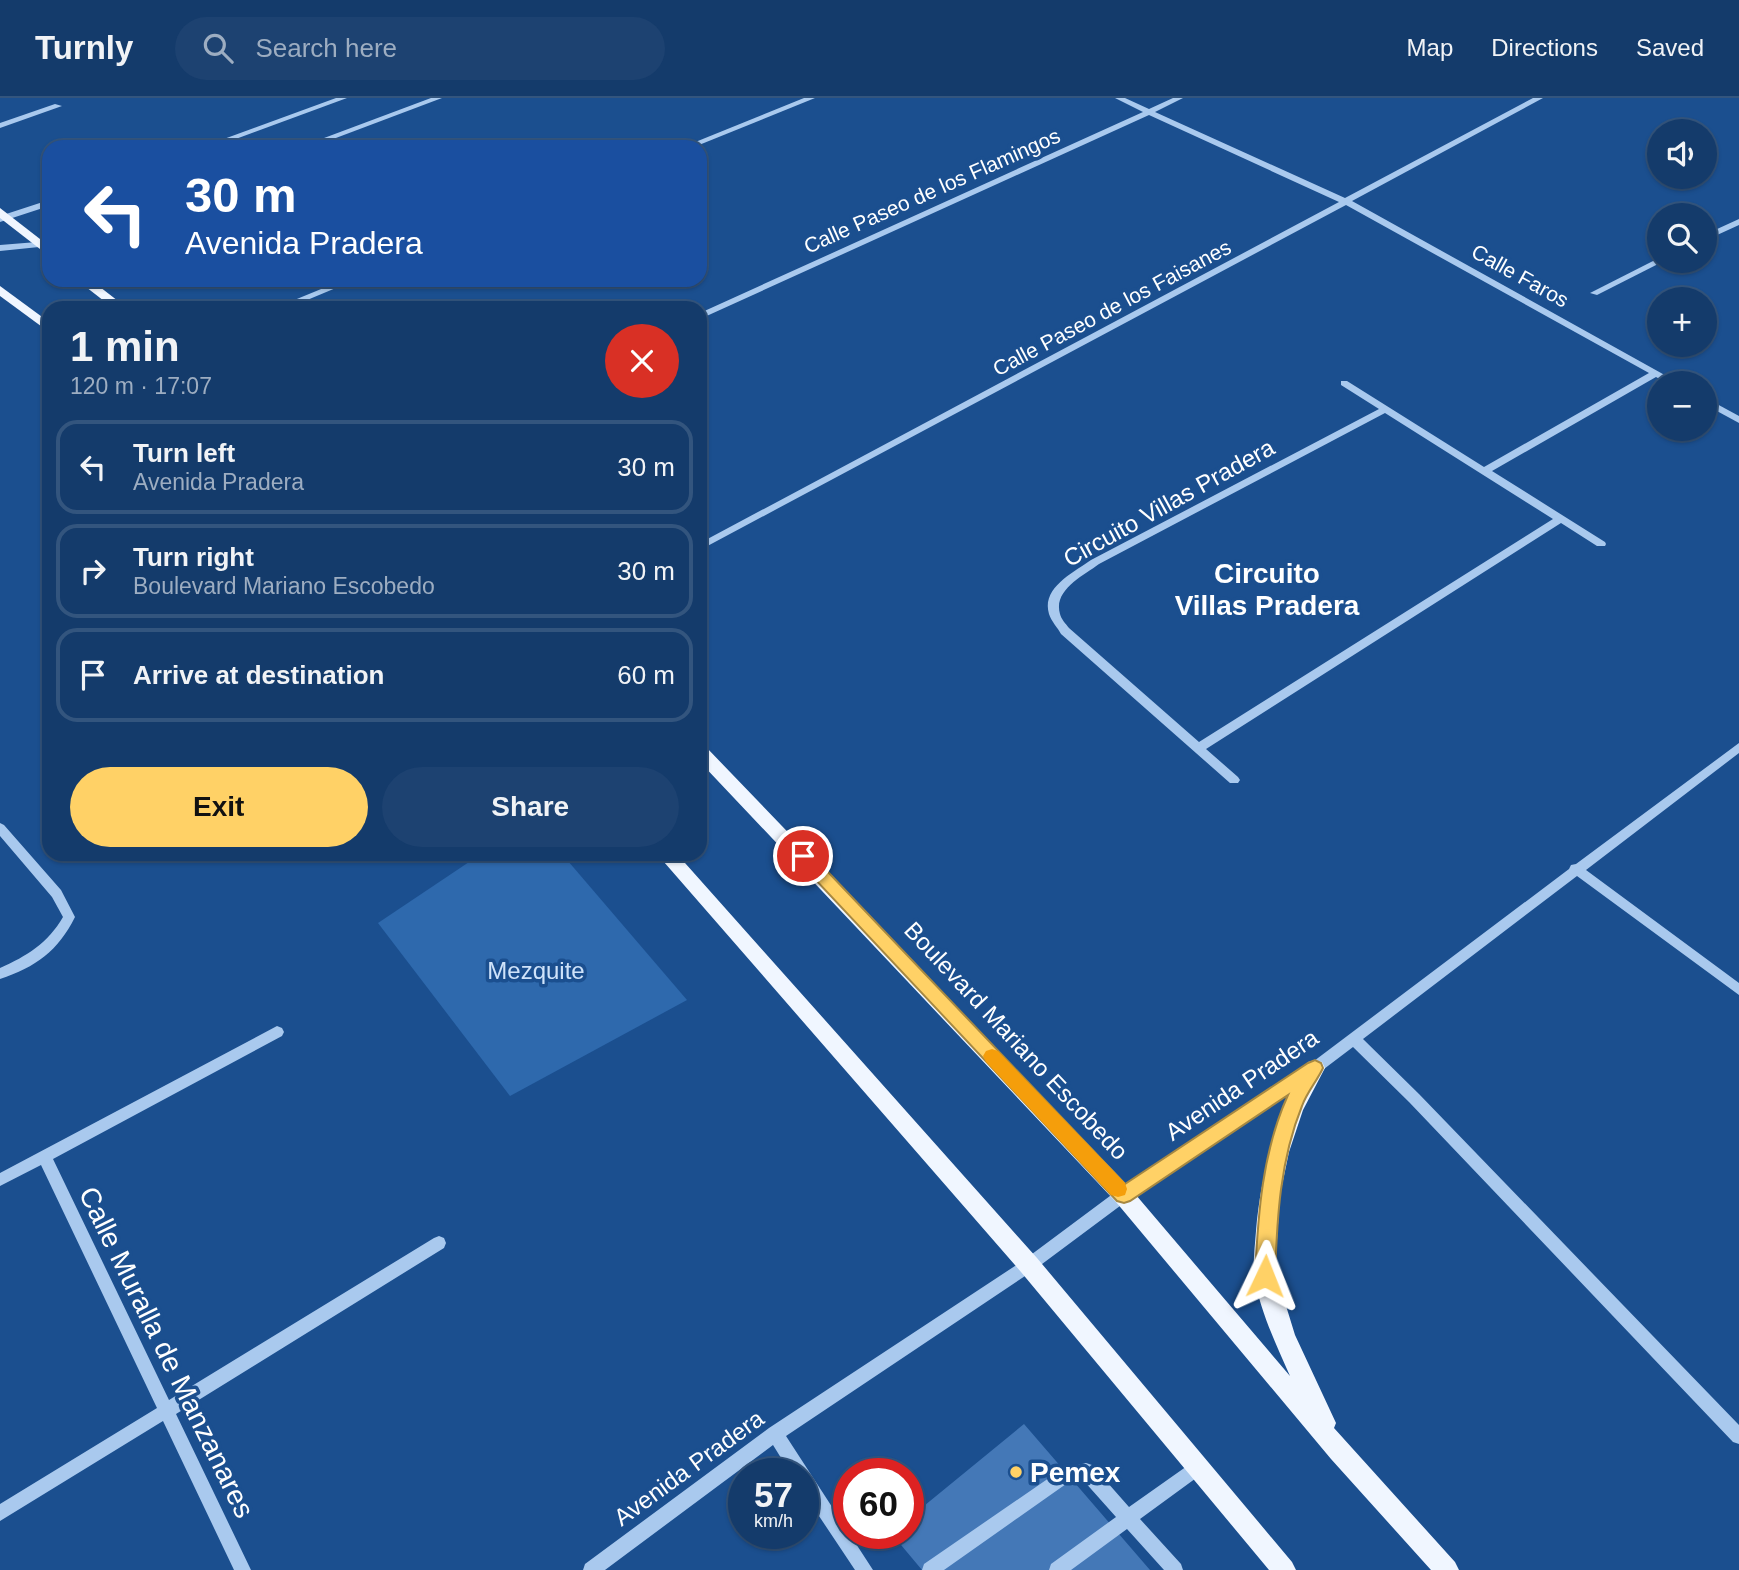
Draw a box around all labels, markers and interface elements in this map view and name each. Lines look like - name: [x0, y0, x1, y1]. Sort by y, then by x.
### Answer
- search box: [175, 17, 665, 80]
- text: Turnly: [35, 29, 133, 66]
- icon: search: [199, 29, 237, 67]
- text: Search here: [255, 33, 397, 63]
- text: Map: [1407, 34, 1453, 61]
- text: Directions: [1491, 34, 1598, 61]
- text: Saved: [1636, 34, 1704, 61]
- map controls: [1647, 119, 1717, 441]
- button: sound: [1647, 119, 1717, 189]
- street label: Calle Paseo de los Flamingos: [800, 124, 1063, 258]
- icon: left: [70, 168, 161, 259]
- text: 30 m: [185, 168, 297, 222]
- button: search: [1647, 203, 1717, 273]
- text: Avenida Pradera: [185, 225, 423, 261]
- street label: Calle Paseo de los Faisanes: [989, 235, 1235, 380]
- street label: Calle Faros: [1468, 239, 1573, 312]
- button: +: [1647, 287, 1717, 357]
- text: 1 min: [70, 323, 180, 370]
- button: close: [605, 324, 679, 398]
- button: −: [1647, 371, 1717, 441]
- text: 120 m · 17:07: [70, 373, 212, 399]
- street label: Circuito Villas Pradera: [1059, 433, 1280, 572]
- text: Turn left: [133, 438, 235, 468]
- icon: left: [74, 448, 112, 486]
- text: 30 m: [617, 452, 675, 482]
- text: Avenida Pradera: [133, 469, 304, 495]
- text: Turn right: [133, 542, 254, 572]
- icon: right: [74, 552, 112, 590]
- text: 30 m: [617, 556, 675, 586]
- district label: Circuito Villas Pradera: [1175, 558, 1360, 621]
- text: Boulevard Mariano Escobedo: [133, 573, 435, 599]
- icon: arrive: [74, 656, 112, 694]
- text: Arrive at destination: [133, 660, 384, 690]
- text: 60 m: [617, 660, 675, 690]
- button: Exit: [70, 767, 368, 847]
- button: Share: [382, 767, 679, 847]
- pin: [773, 826, 833, 886]
- icon: arrive: [784, 837, 822, 875]
- street label: Boulevard Mariano Escobedo: [899, 916, 1134, 1165]
- park label: Mezquite: [487, 957, 585, 984]
- street label: Avenida Pradera: [1160, 1023, 1324, 1146]
- street label: Calle Muralla de Manzanares: [73, 1182, 260, 1523]
- position arrow: [1228, 1239, 1302, 1313]
- street label: Avenida Pradera: [609, 1404, 769, 1531]
- place label: Pemex: [1030, 1457, 1121, 1488]
- speed limit sign: 60: [833, 1458, 924, 1549]
- marker: Pemex: [1008, 1464, 1024, 1480]
- text: 57: [754, 1475, 793, 1514]
- text: km/h: [754, 1511, 793, 1531]

